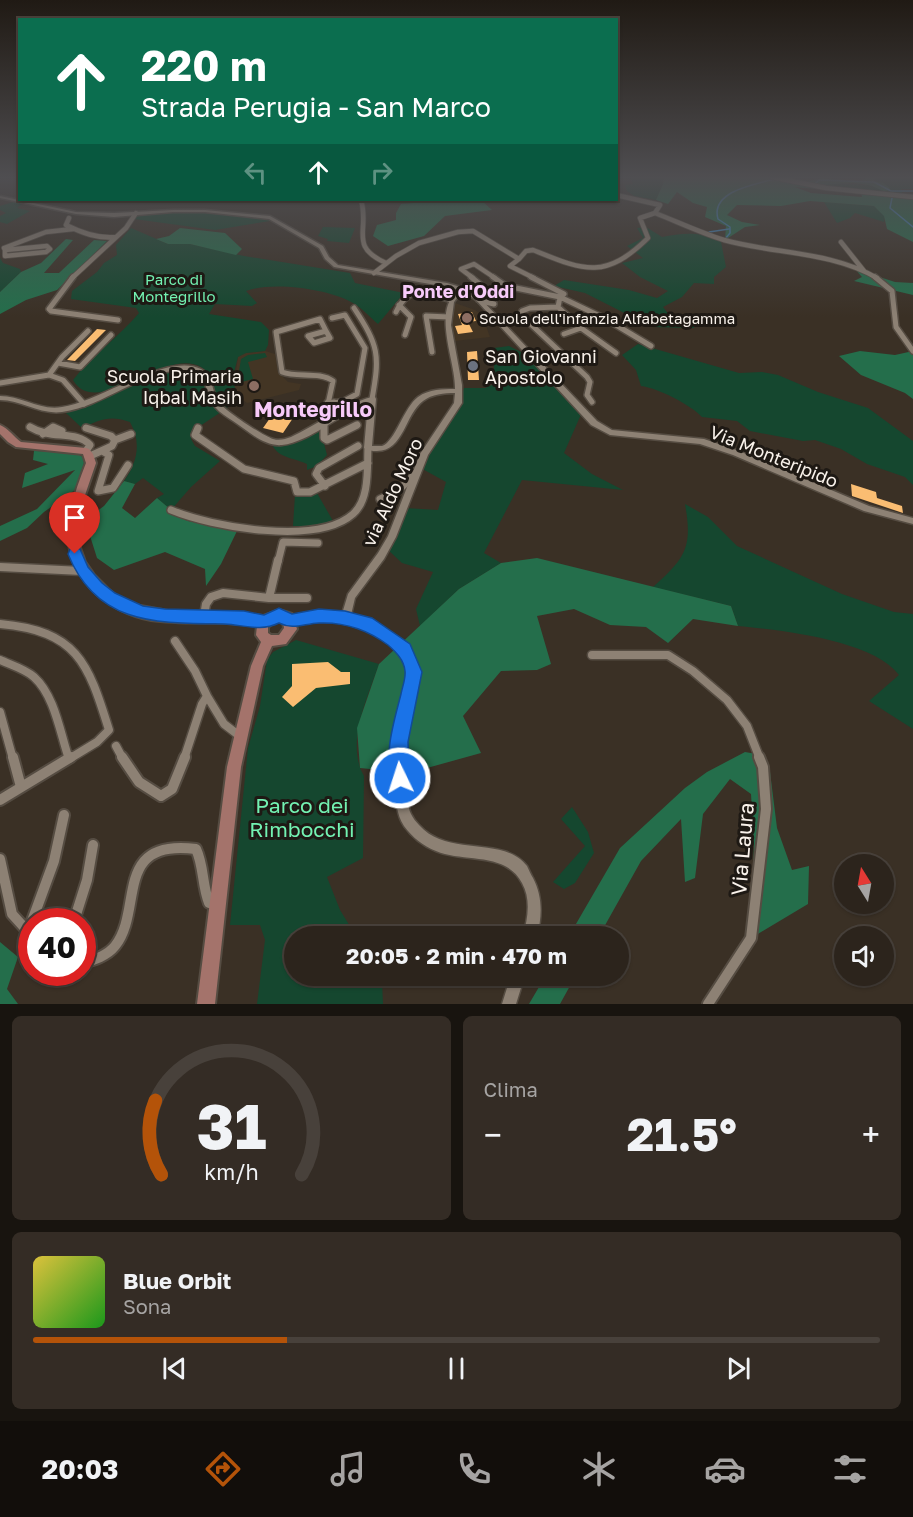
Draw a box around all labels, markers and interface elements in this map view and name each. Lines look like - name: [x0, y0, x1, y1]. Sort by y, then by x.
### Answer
- text: 220 m: [141, 40, 267, 90]
- icon: ahead: [42, 42, 120, 120]
- text: Strada Perugia - San Marco: [141, 91, 491, 123]
- icon: left: [239, 156, 272, 189]
- icon: ahead: [302, 156, 335, 189]
- icon: right: [365, 156, 398, 189]
- park label: Parco di Montegrillo: [132, 270, 216, 305]
- district label: Ponte d'Oddi: [402, 280, 514, 302]
- place label: Scuola dell'infanzia Alfabetagamma: [479, 309, 735, 327]
- marker: Scuola dell'infanzia Alfabetagamma: [460, 311, 474, 325]
- place label: San Giovanni Apostolo: [485, 345, 597, 388]
- marker: San Giovanni Apostolo: [466, 359, 480, 373]
- place label: Scuola Primaria Iqbal Masih: [107, 365, 242, 408]
- marker: Scuola Primaria Iqbal Masih: [247, 379, 261, 393]
- district label: Montegrillo: [254, 396, 372, 422]
- street label: Via Monteripido: [707, 420, 841, 492]
- street label: via Aldo Moro: [357, 434, 427, 550]
- pin: [49, 492, 100, 554]
- icon: arrive: [58, 501, 91, 534]
- position arrow: [368, 746, 432, 810]
- park label: Parco dei Rimbocchi: [249, 792, 355, 842]
- street label: Via Laura: [725, 801, 759, 897]
- north arrow: [834, 854, 894, 914]
- map controls: [834, 854, 894, 986]
- speed limit sign: 40: [18, 908, 96, 986]
- button: sound: [834, 926, 894, 986]
- text: 20:05 · 2 min · 470 m: [346, 942, 567, 969]
- text: Clima: [484, 1077, 538, 1101]
- text: 31: [196, 1088, 266, 1163]
- text: 21.5°: [627, 1107, 737, 1161]
- text: −: [484, 1115, 502, 1154]
- text: +: [862, 1115, 880, 1154]
- text: km/h: [204, 1159, 259, 1185]
- text: Blue Orbit: [123, 1267, 231, 1294]
- text: Sona: [123, 1294, 171, 1318]
- icon: previous: [158, 1352, 191, 1385]
- icon: pause: [440, 1352, 473, 1385]
- icon: next: [722, 1352, 755, 1385]
- icon: directions: [202, 1448, 244, 1490]
- icon: music: [327, 1448, 369, 1490]
- icon: phone: [453, 1448, 495, 1490]
- icon: climate: [578, 1448, 620, 1490]
- icon: car: [704, 1448, 746, 1490]
- icon: filters: [829, 1448, 871, 1490]
- text: 20:03: [42, 1453, 118, 1485]

